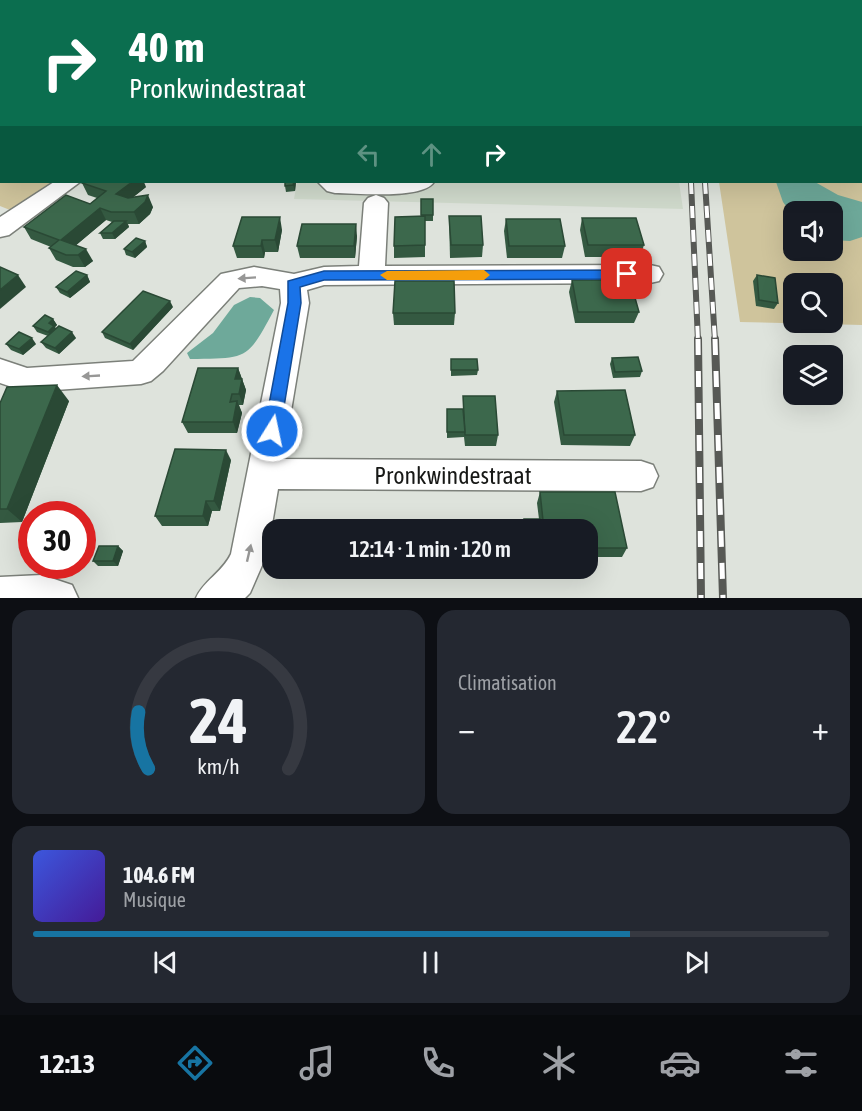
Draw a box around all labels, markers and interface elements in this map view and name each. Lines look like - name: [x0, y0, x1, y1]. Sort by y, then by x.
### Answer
- text: 40 m: [129, 23, 204, 71]
- icon: right: [30, 24, 108, 102]
- text: Pronkwindestraat: [129, 73, 306, 104]
- icon: left: [352, 138, 385, 171]
- icon: ahead: [415, 138, 448, 171]
- icon: right: [478, 138, 511, 171]
- map controls: [783, 201, 843, 405]
- button: sound: [783, 201, 843, 261]
- pin: [601, 248, 652, 299]
- icon: arrive: [610, 257, 643, 290]
- button: search: [783, 273, 843, 333]
- one-way arrow: [237, 274, 256, 283]
- button: layers: [783, 345, 843, 405]
- one-way arrow: [81, 372, 100, 381]
- position arrow: [240, 399, 304, 463]
- street label: Pronkwindestraat: [374, 462, 532, 489]
- speed limit sign: 30: [18, 501, 96, 579]
- text: 12:14 · 1 min · 120 m: [349, 536, 511, 562]
- one-way arrow: [244, 544, 254, 562]
- text: Climatisation: [458, 671, 557, 694]
- text: 24: [189, 685, 248, 756]
- text: 22°: [616, 701, 671, 753]
- text: −: [458, 709, 475, 747]
- text: +: [812, 709, 829, 747]
- text: km/h: [197, 754, 240, 779]
- text: 104.6 FM: [123, 862, 195, 888]
- text: Musique: [123, 888, 186, 911]
- icon: previous: [149, 946, 182, 979]
- icon: pause: [414, 946, 447, 979]
- icon: next: [680, 946, 713, 979]
- icon: directions: [174, 1042, 216, 1084]
- icon: music: [296, 1042, 338, 1084]
- icon: phone: [417, 1042, 459, 1084]
- icon: climate: [538, 1042, 580, 1084]
- icon: car: [659, 1042, 701, 1084]
- icon: filters: [780, 1042, 822, 1084]
- text: 12:13: [40, 1048, 95, 1079]

